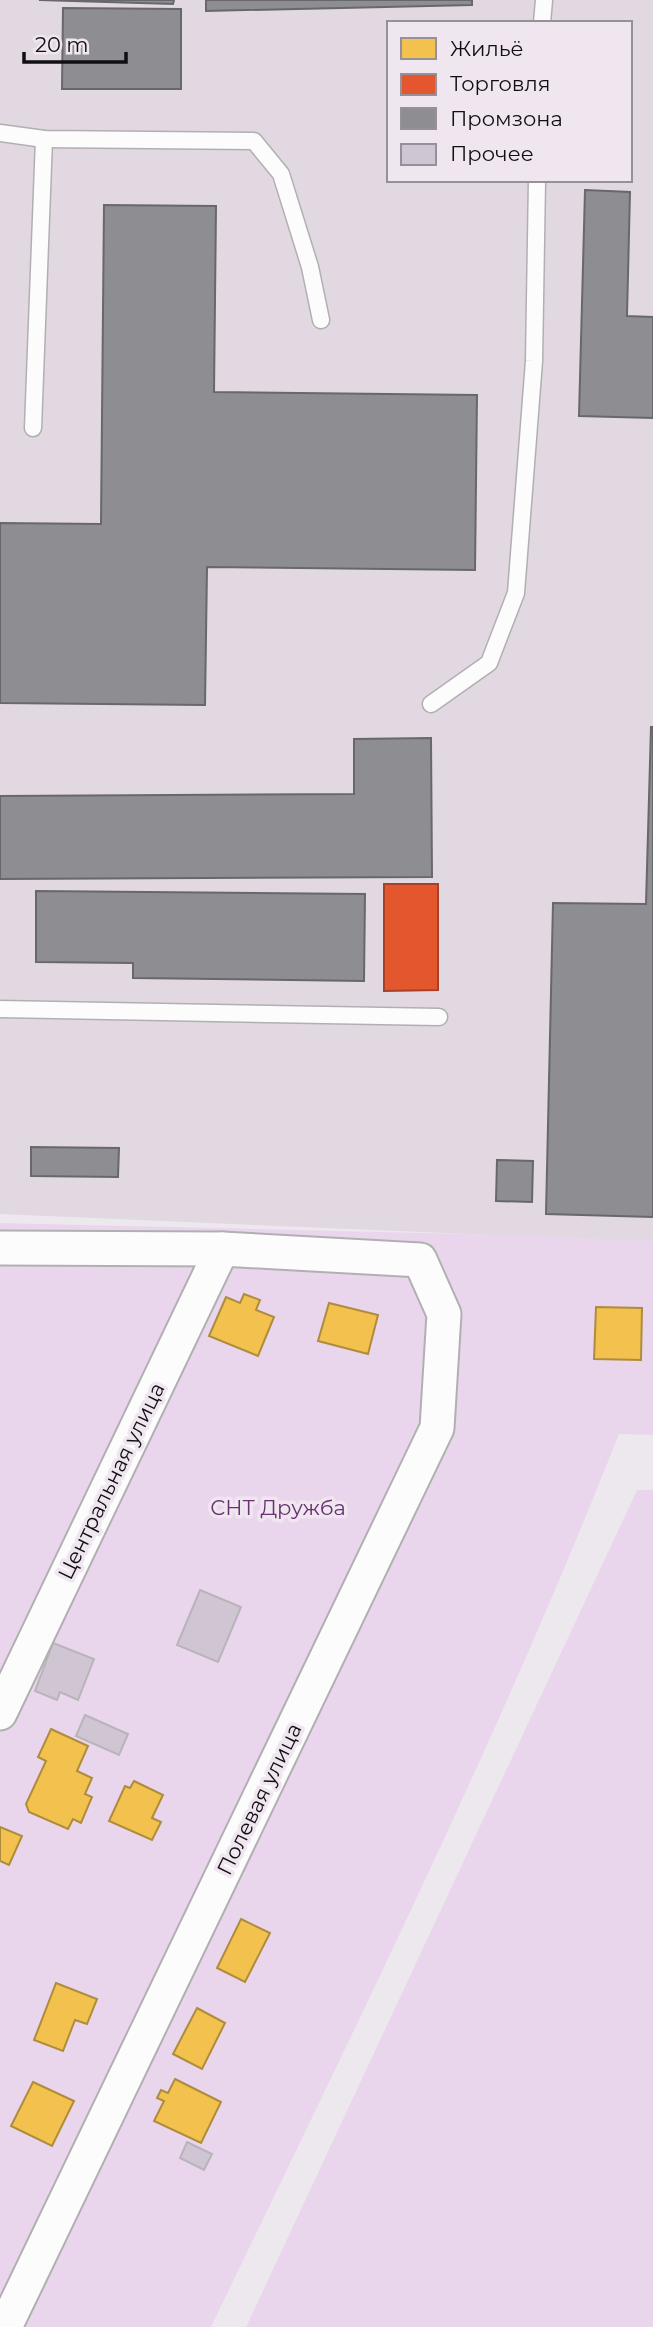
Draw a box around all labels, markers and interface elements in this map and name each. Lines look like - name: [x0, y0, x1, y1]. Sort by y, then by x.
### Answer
- scale bar: [24, 21, 126, 65]
- legend: [387, 21, 632, 182]
- text: 20 m: [35, 32, 89, 57]
- text: Жильё: [450, 36, 524, 61]
- text: Торговля: [450, 71, 551, 96]
- text: Промзона: [450, 106, 563, 131]
- text: Прочее: [450, 141, 534, 166]
- street label: Центральная улица: [52, 1378, 170, 1584]
- park label: СНТ Дружба: [210, 1495, 346, 1520]
- street label: Полевая улица: [211, 1719, 307, 1879]

